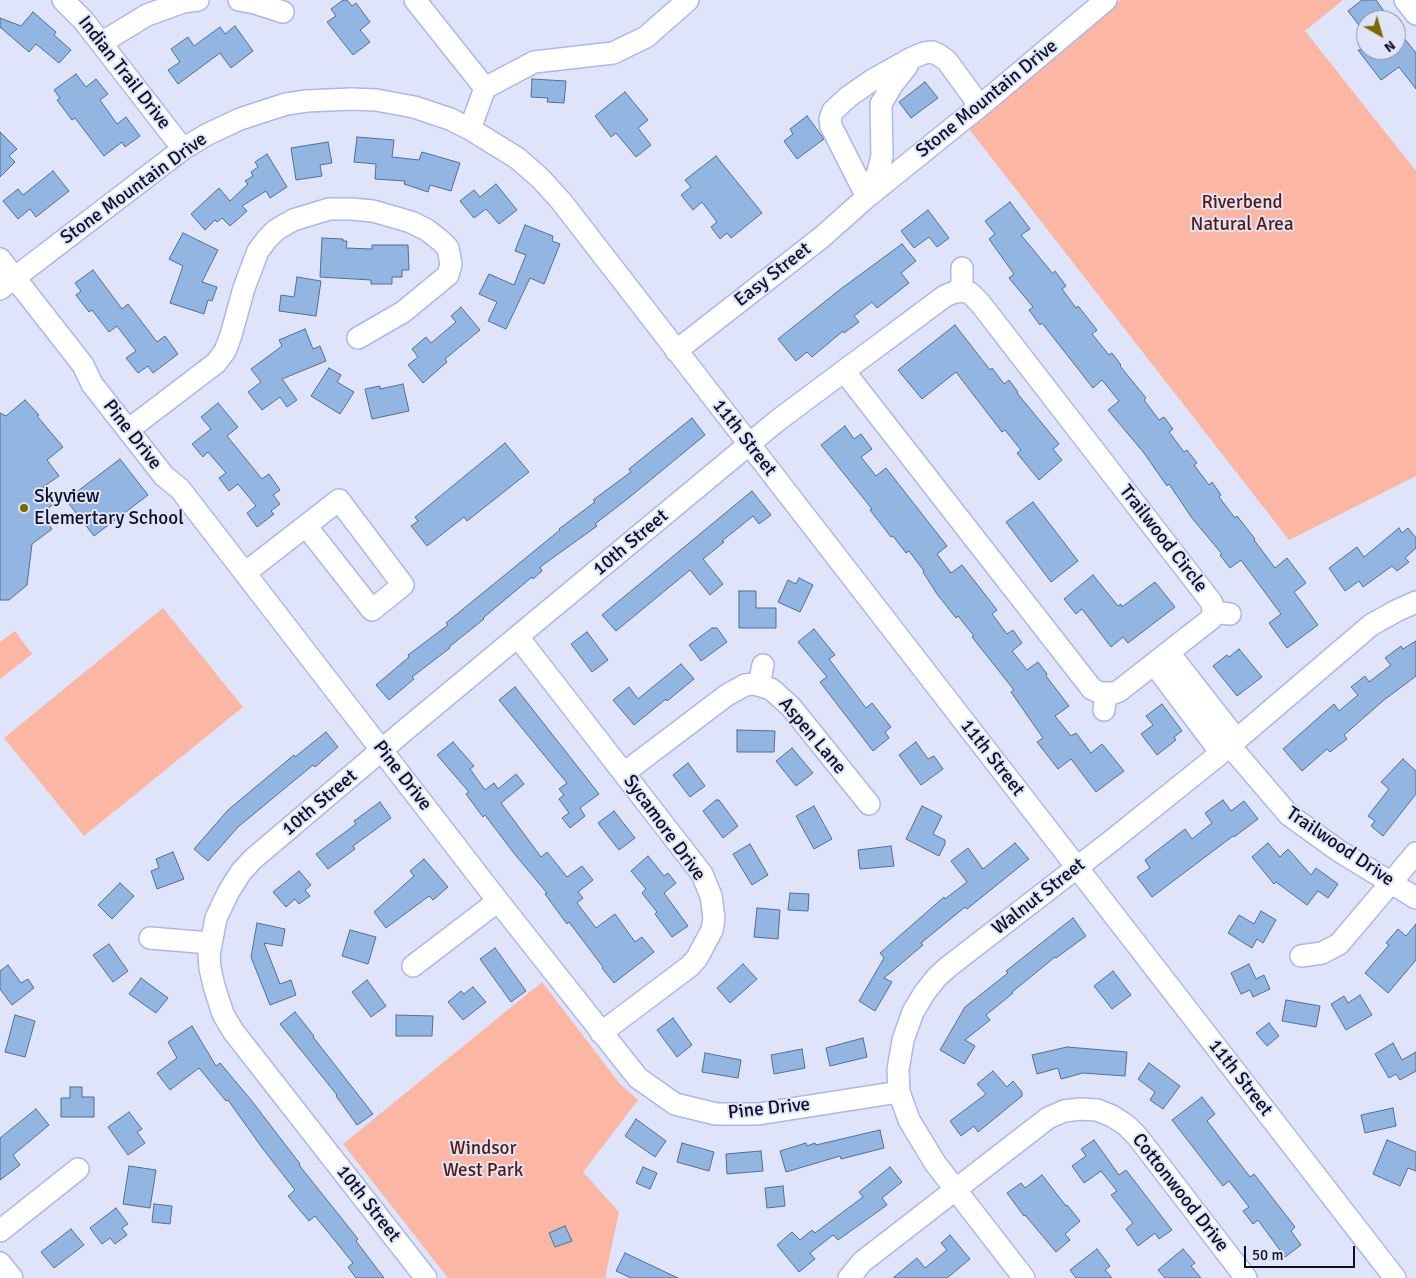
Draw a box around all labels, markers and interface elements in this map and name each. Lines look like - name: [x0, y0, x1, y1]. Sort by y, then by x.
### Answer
- north arrow: [1356, 10, 1406, 60]
- street label: Indian Trail Drive: [73, 12, 175, 134]
- street label: Stone Mountain Drive: [912, 35, 1062, 163]
- text: N: [1381, 37, 1399, 56]
- street label: Stone Mountain Drive: [56, 128, 212, 250]
- park label: Riverbend Natural Area: [1190, 192, 1294, 236]
- street label: Easy Street: [730, 238, 816, 312]
- street label: Pine Drive: [98, 395, 166, 475]
- street label: 11th Street: [707, 395, 781, 481]
- street label: Trailwood Circle: [1114, 481, 1212, 597]
- place label: Skyview Elemertary School: [34, 486, 184, 530]
- marker: Skyview Elemertary School: [18, 502, 30, 514]
- street label: 10th Street: [589, 505, 673, 581]
- street label: Aspen Lane: [773, 693, 851, 779]
- street label: 11th Street: [955, 715, 1029, 801]
- street label: Pine Drive: [368, 736, 436, 816]
- street label: 10th Street: [278, 765, 362, 841]
- street label: Sycamore Drive: [618, 771, 710, 885]
- street label: Trailwood Drive: [1282, 802, 1398, 892]
- street label: Walnut Street: [988, 854, 1090, 940]
- street label: 11th Street: [1203, 1035, 1277, 1121]
- street label: Pine Drive: [727, 1093, 811, 1125]
- street label: Cottonwood Drive: [1127, 1129, 1233, 1257]
- park label: Windsor West Park: [443, 1138, 523, 1182]
- street label: 10th Street: [331, 1161, 405, 1247]
- scale bar: [1246, 1236, 1357, 1268]
- text: 50 m: [1252, 1246, 1283, 1264]

